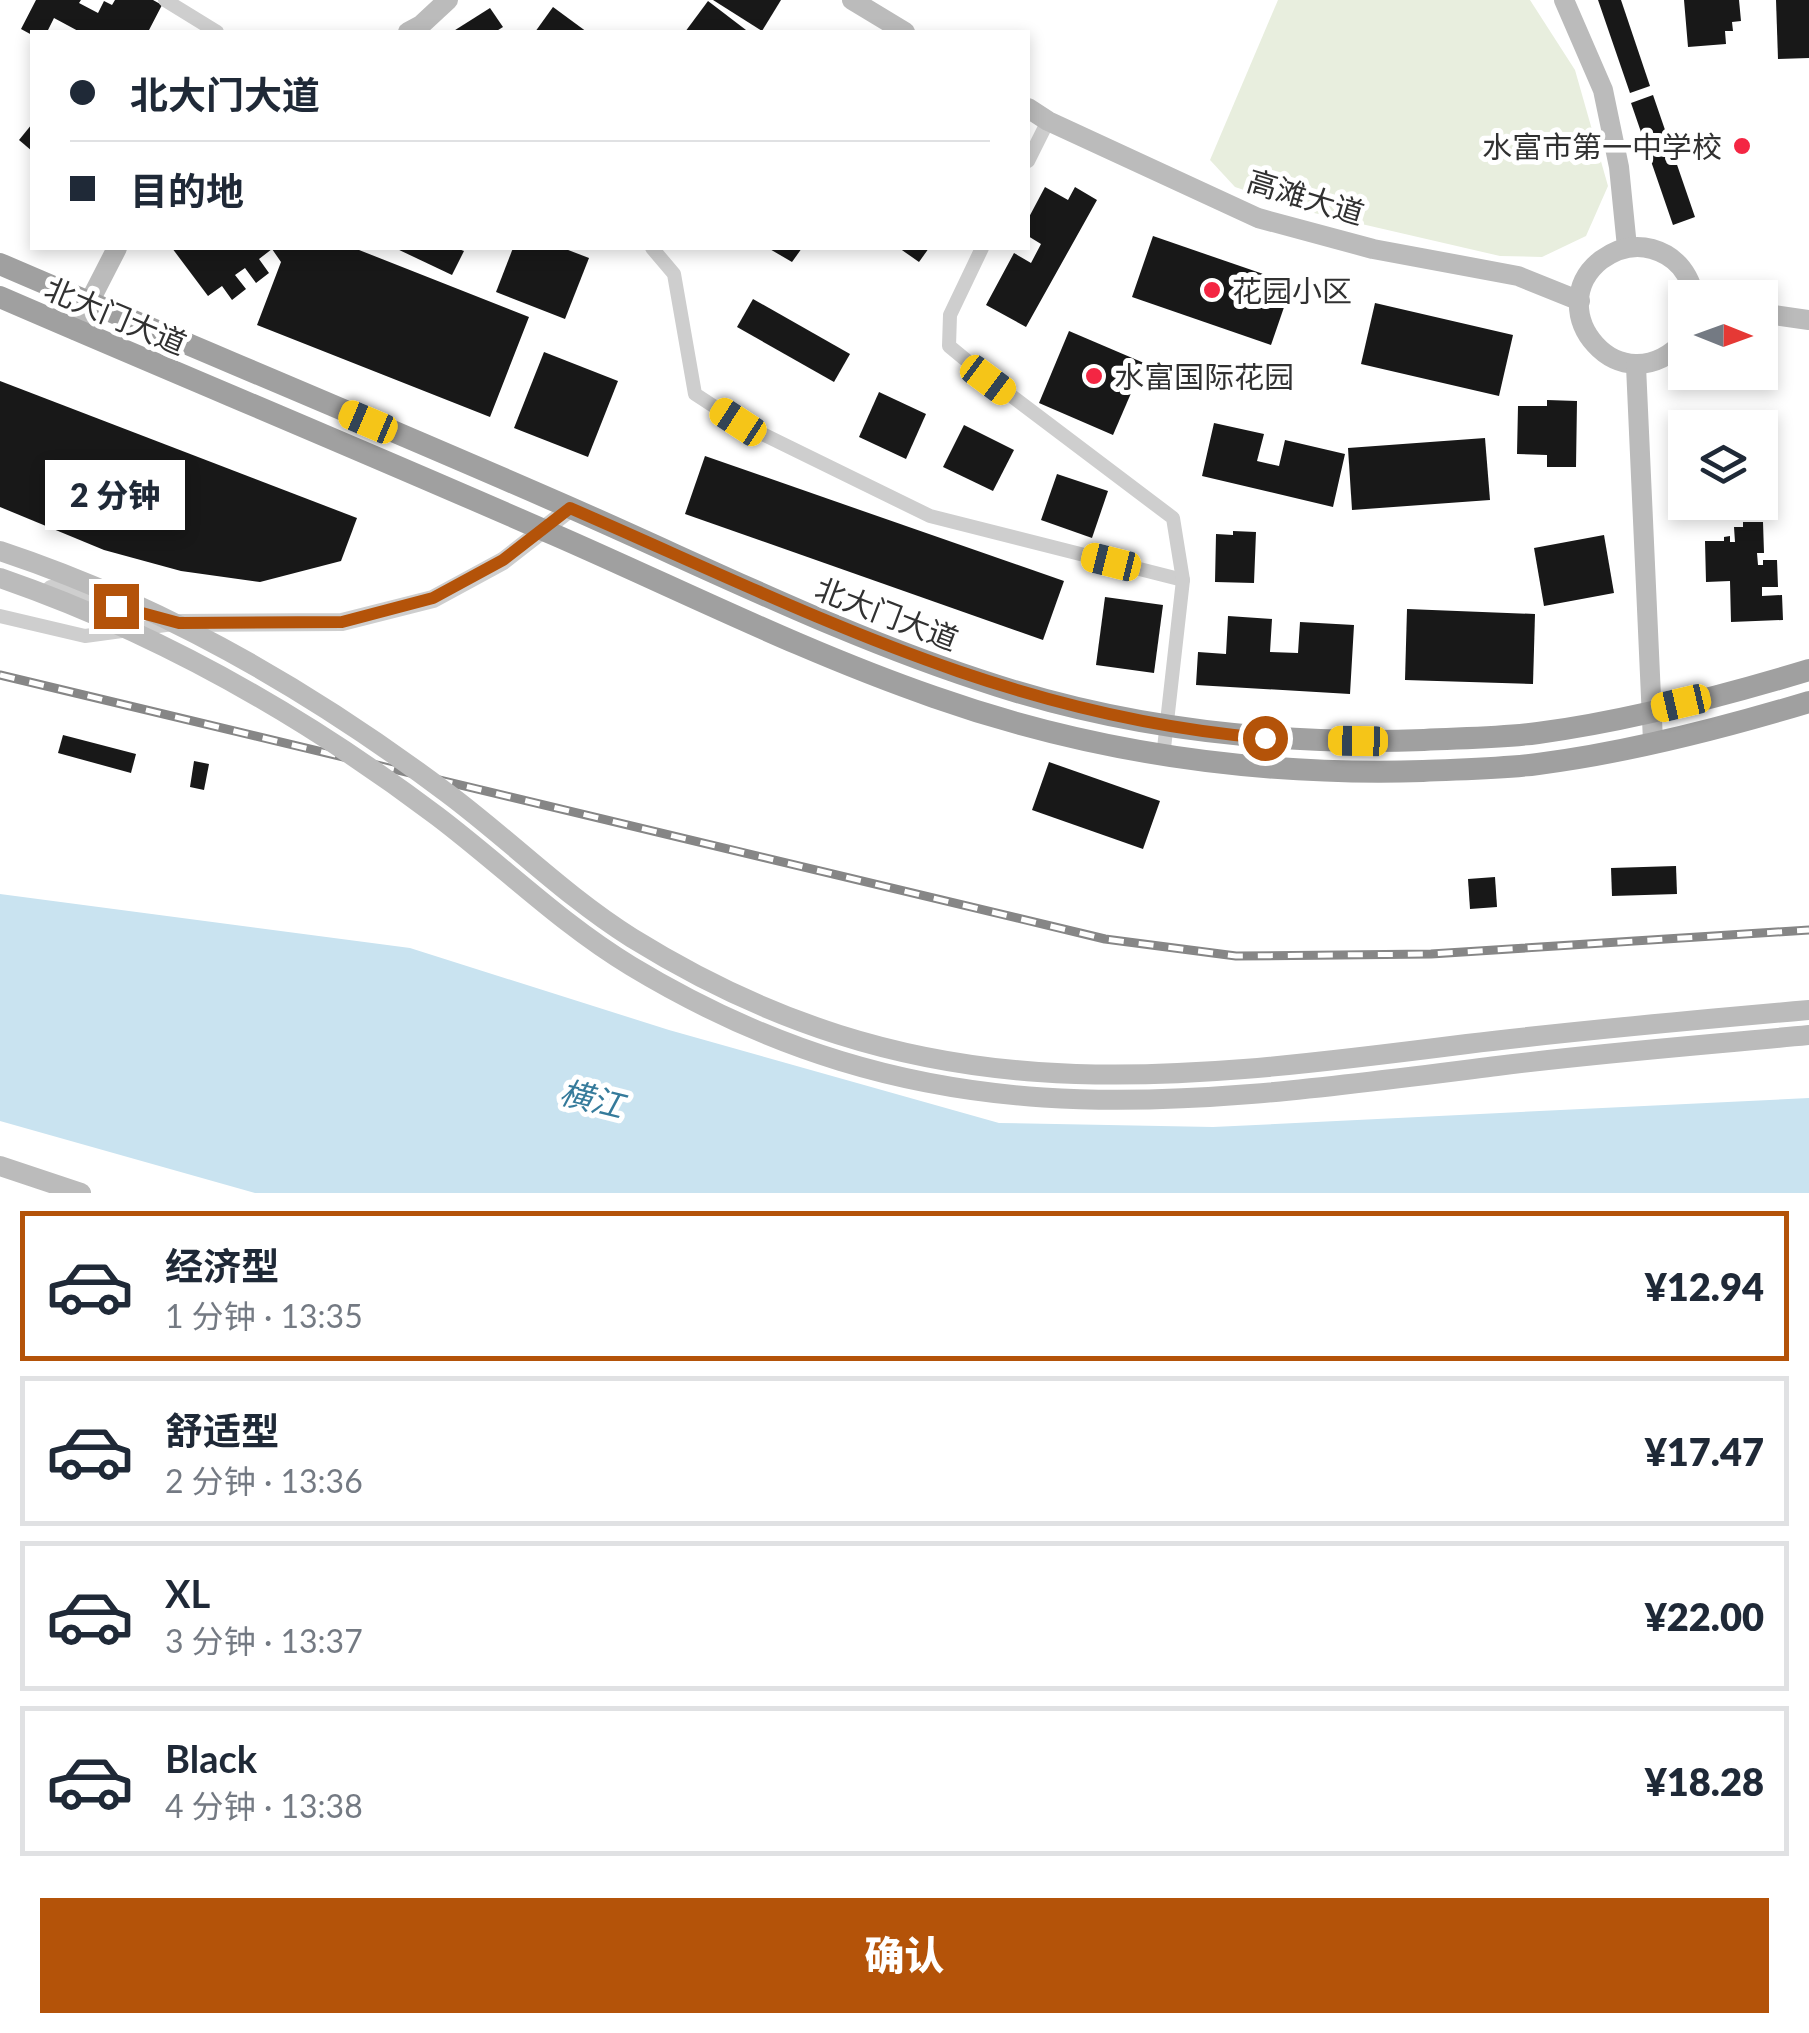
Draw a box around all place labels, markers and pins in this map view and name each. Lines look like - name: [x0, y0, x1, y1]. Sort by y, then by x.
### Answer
- place label: 水富市第一中学校: [1482, 128, 1722, 164]
- marker: 水富市第一中学校: [1731, 135, 1753, 157]
- place label: 花园小区: [1232, 272, 1352, 308]
- marker: 花园小区: [1201, 279, 1223, 301]
- place label: 水富国际花园: [1114, 358, 1294, 394]
- marker: 水富国际花园: [1083, 365, 1105, 387]

